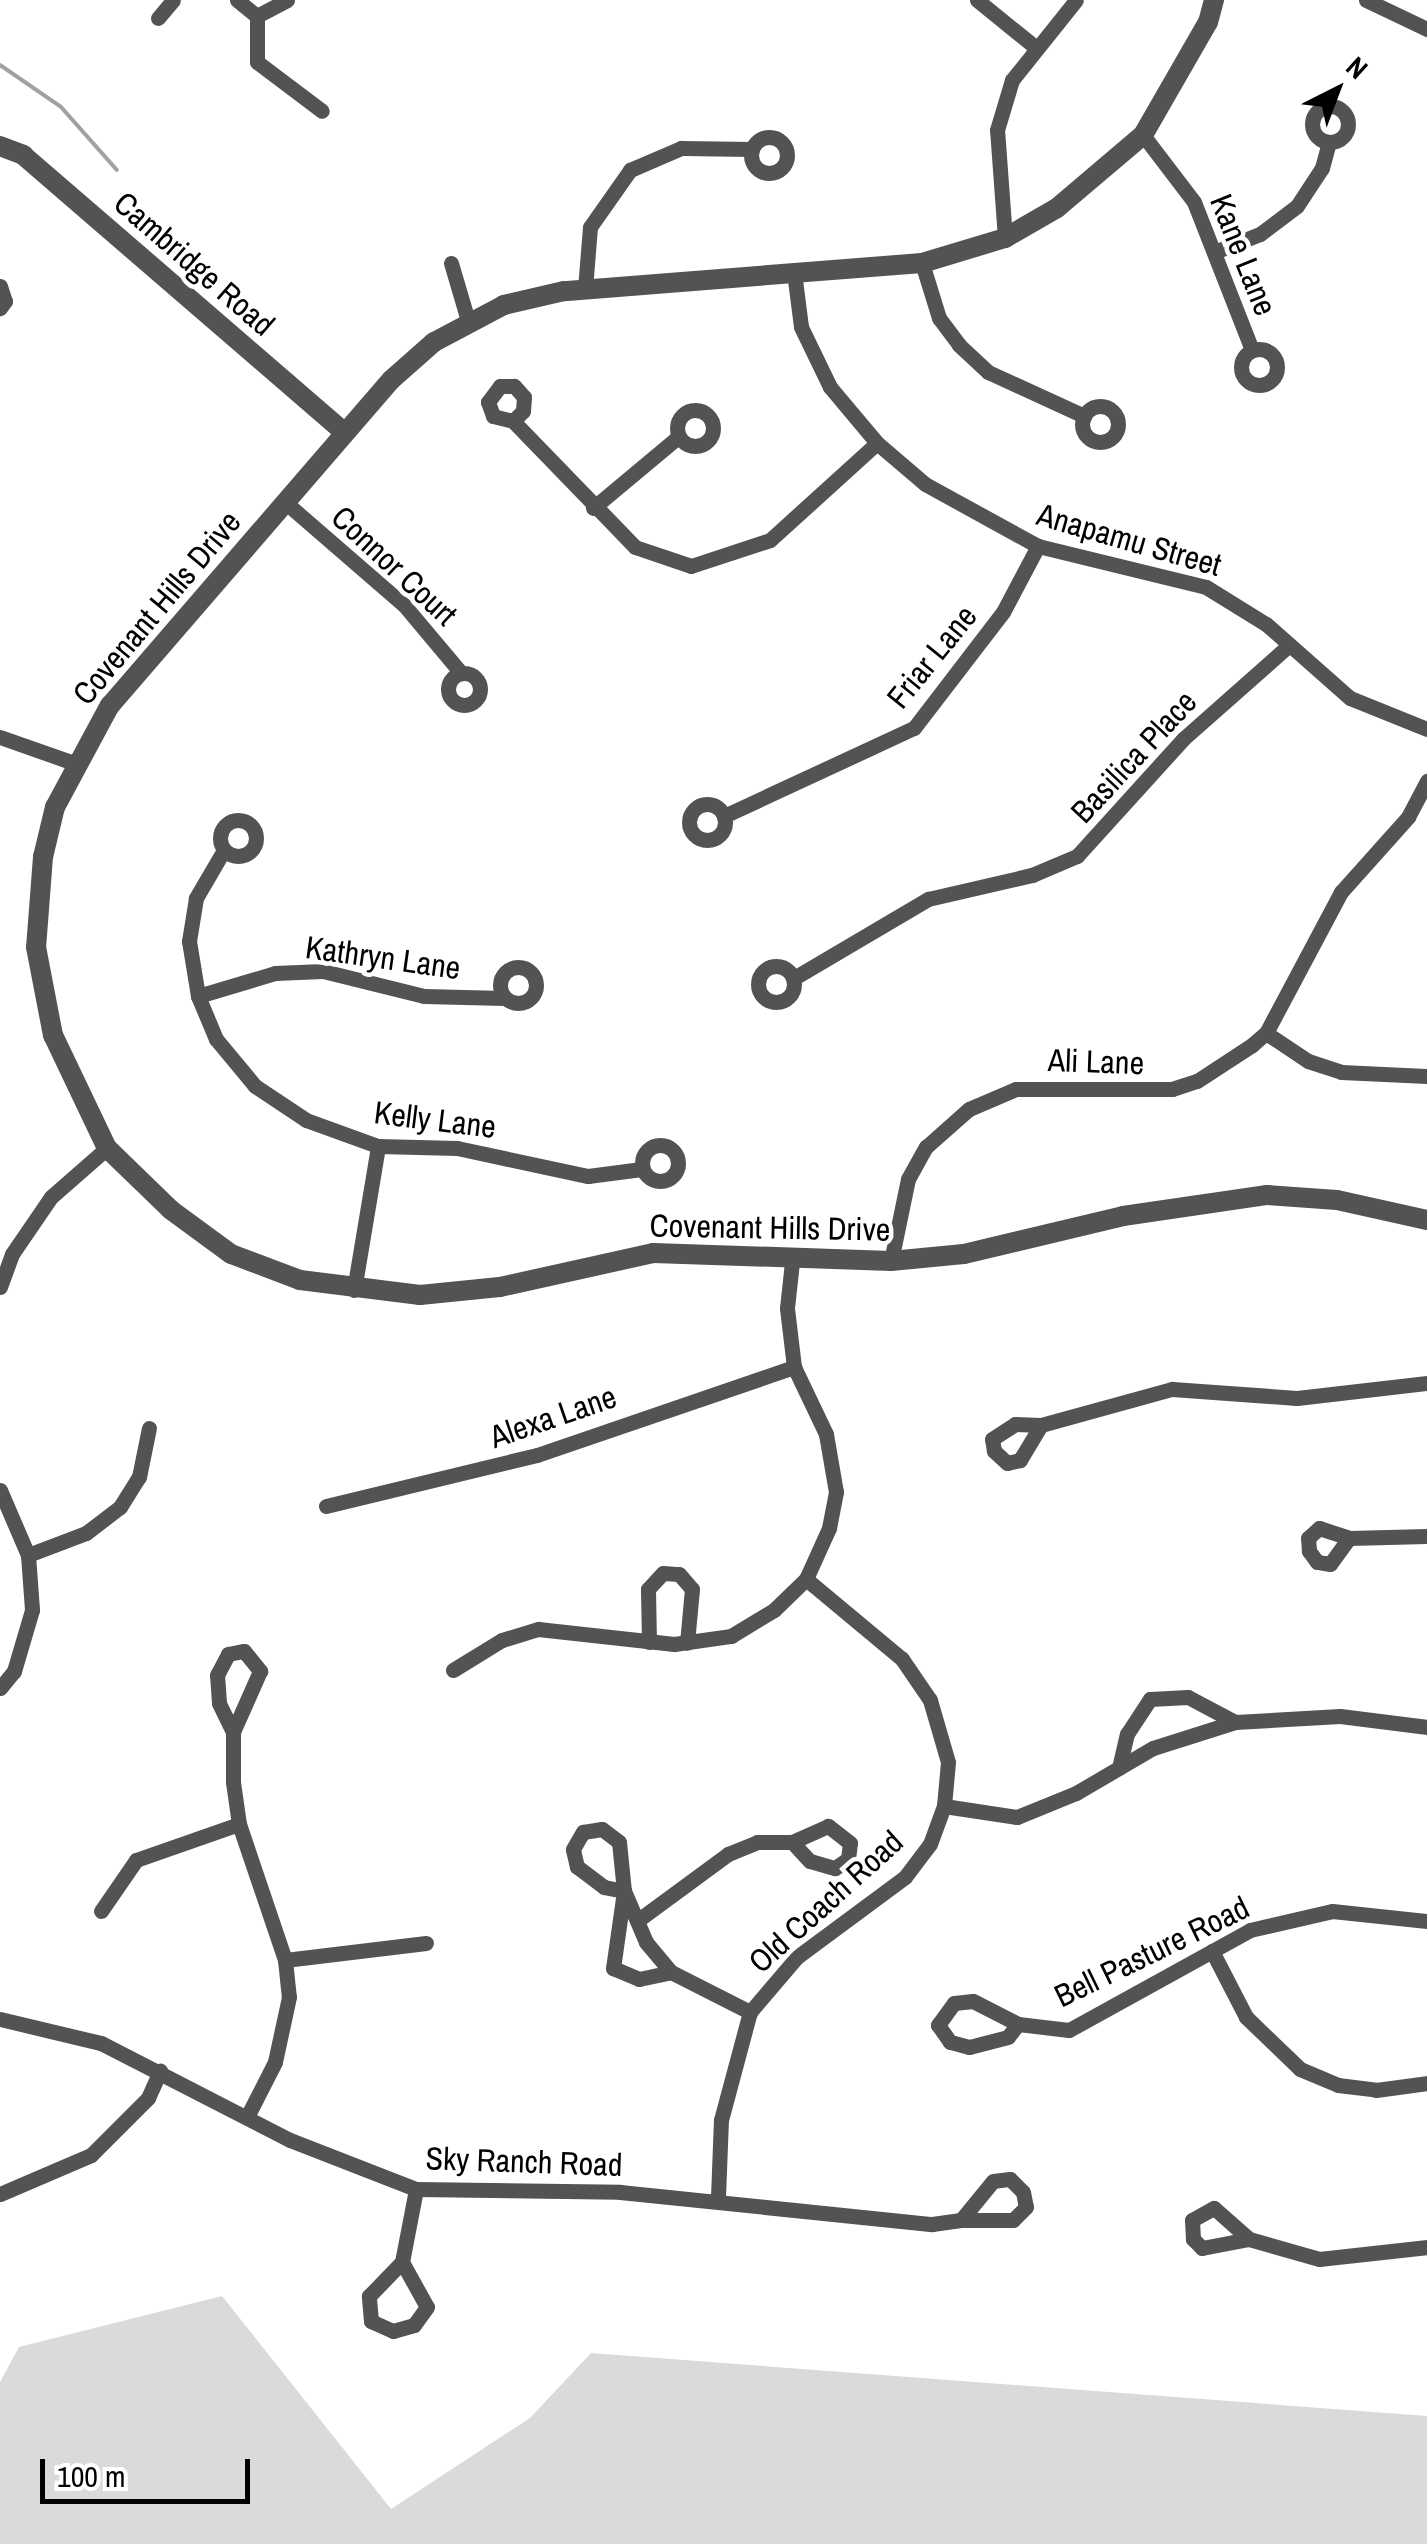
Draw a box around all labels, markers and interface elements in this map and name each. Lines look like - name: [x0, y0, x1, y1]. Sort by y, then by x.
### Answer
- north arrow: [1287, 40, 1387, 140]
- text: N: [1338, 48, 1376, 87]
- street label: Cambridge Road: [106, 184, 282, 344]
- street label: Kane Lane: [1201, 189, 1285, 321]
- street label: Anapamu Street: [1033, 495, 1225, 585]
- street label: Connor Court: [323, 498, 465, 634]
- street label: Covenant Hills Drive: [65, 504, 249, 712]
- street label: Friar Lane: [879, 598, 985, 716]
- street label: Basilica Place: [1063, 683, 1205, 831]
- street label: Kathryn Lane: [303, 928, 463, 988]
- street label: Ali Lane: [1047, 1041, 1145, 1083]
- street label: Kelly Lane: [372, 1093, 498, 1147]
- street label: Covenant Hills Drive: [649, 1207, 891, 1249]
- street label: Alexa Lane: [485, 1377, 621, 1457]
- street label: Old Coach Road: [741, 1823, 911, 1981]
- street label: Bell Pasture Road: [1049, 1888, 1255, 2016]
- street label: Sky Ranch Road: [425, 2139, 623, 2185]
- scale bar: [45, 2439, 255, 2501]
- text: 100 m: [57, 2456, 125, 2496]

